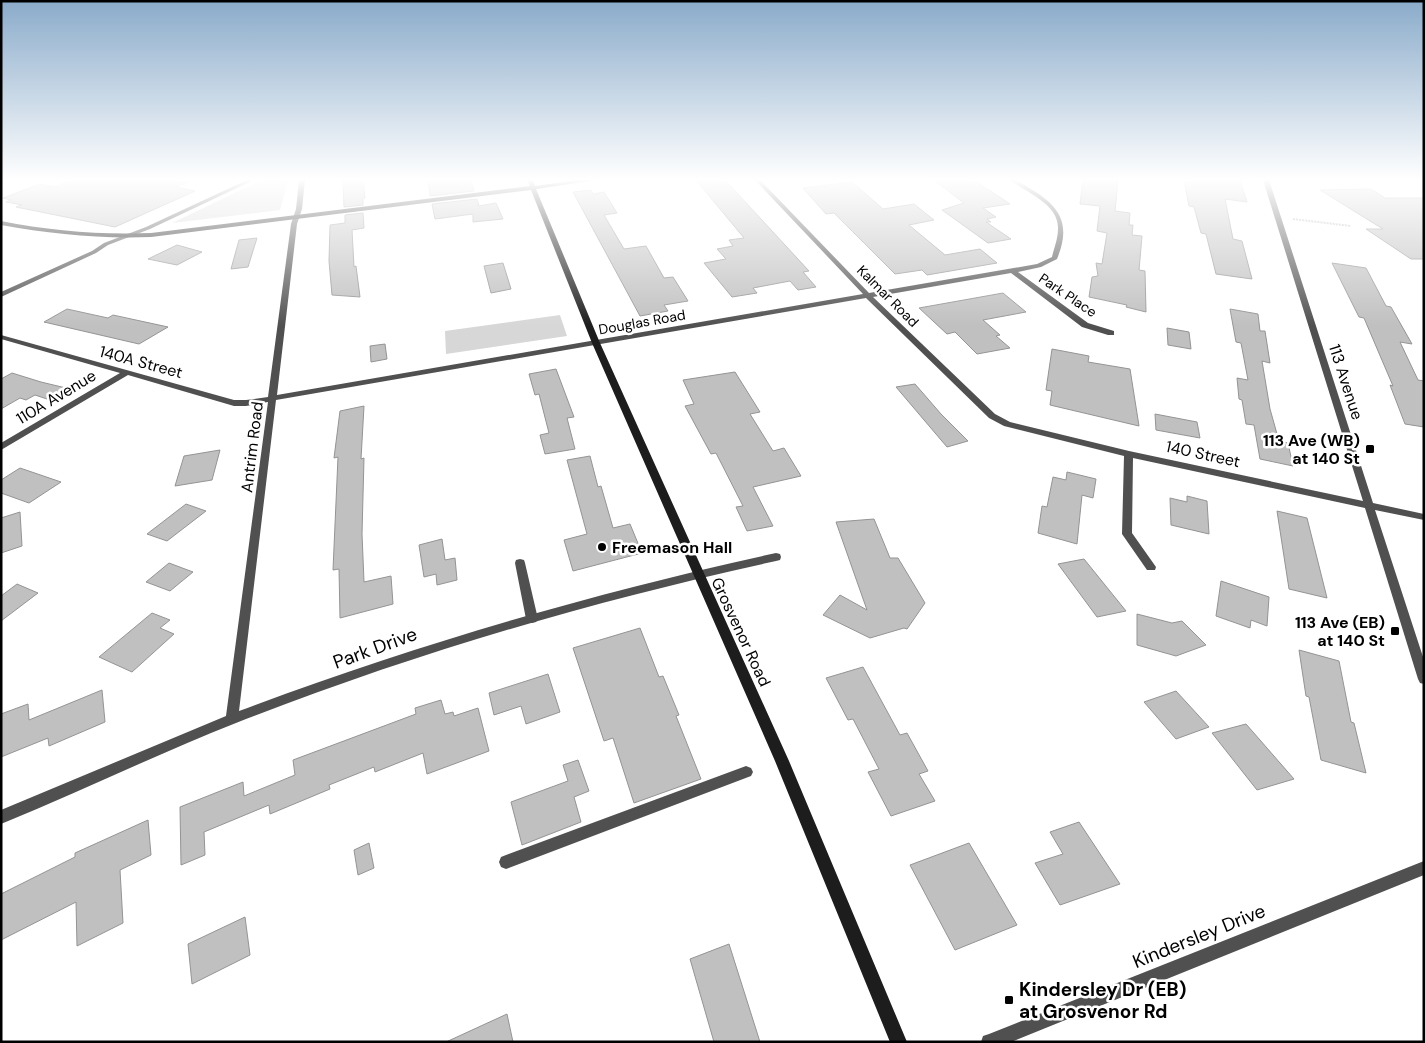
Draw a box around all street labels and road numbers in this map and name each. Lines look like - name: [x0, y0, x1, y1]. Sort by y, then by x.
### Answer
- street label: Kalmar Road: [853, 261, 923, 331]
- street label: Park Place: [1036, 269, 1101, 321]
- street label: Douglas Road: [597, 306, 687, 338]
- street label: 140A Street: [97, 341, 185, 383]
- street label: 113 Avenue: [1324, 342, 1368, 422]
- street label: 110A Avenue: [12, 365, 100, 429]
- street label: Antrim Road: [236, 400, 268, 494]
- street label: 140 Street: [1164, 436, 1242, 472]
- street label: Grosvenor Road: [707, 574, 775, 690]
- street label: Park Drive: [330, 621, 420, 675]
- street label: Kindersley Drive: [1129, 898, 1269, 974]

